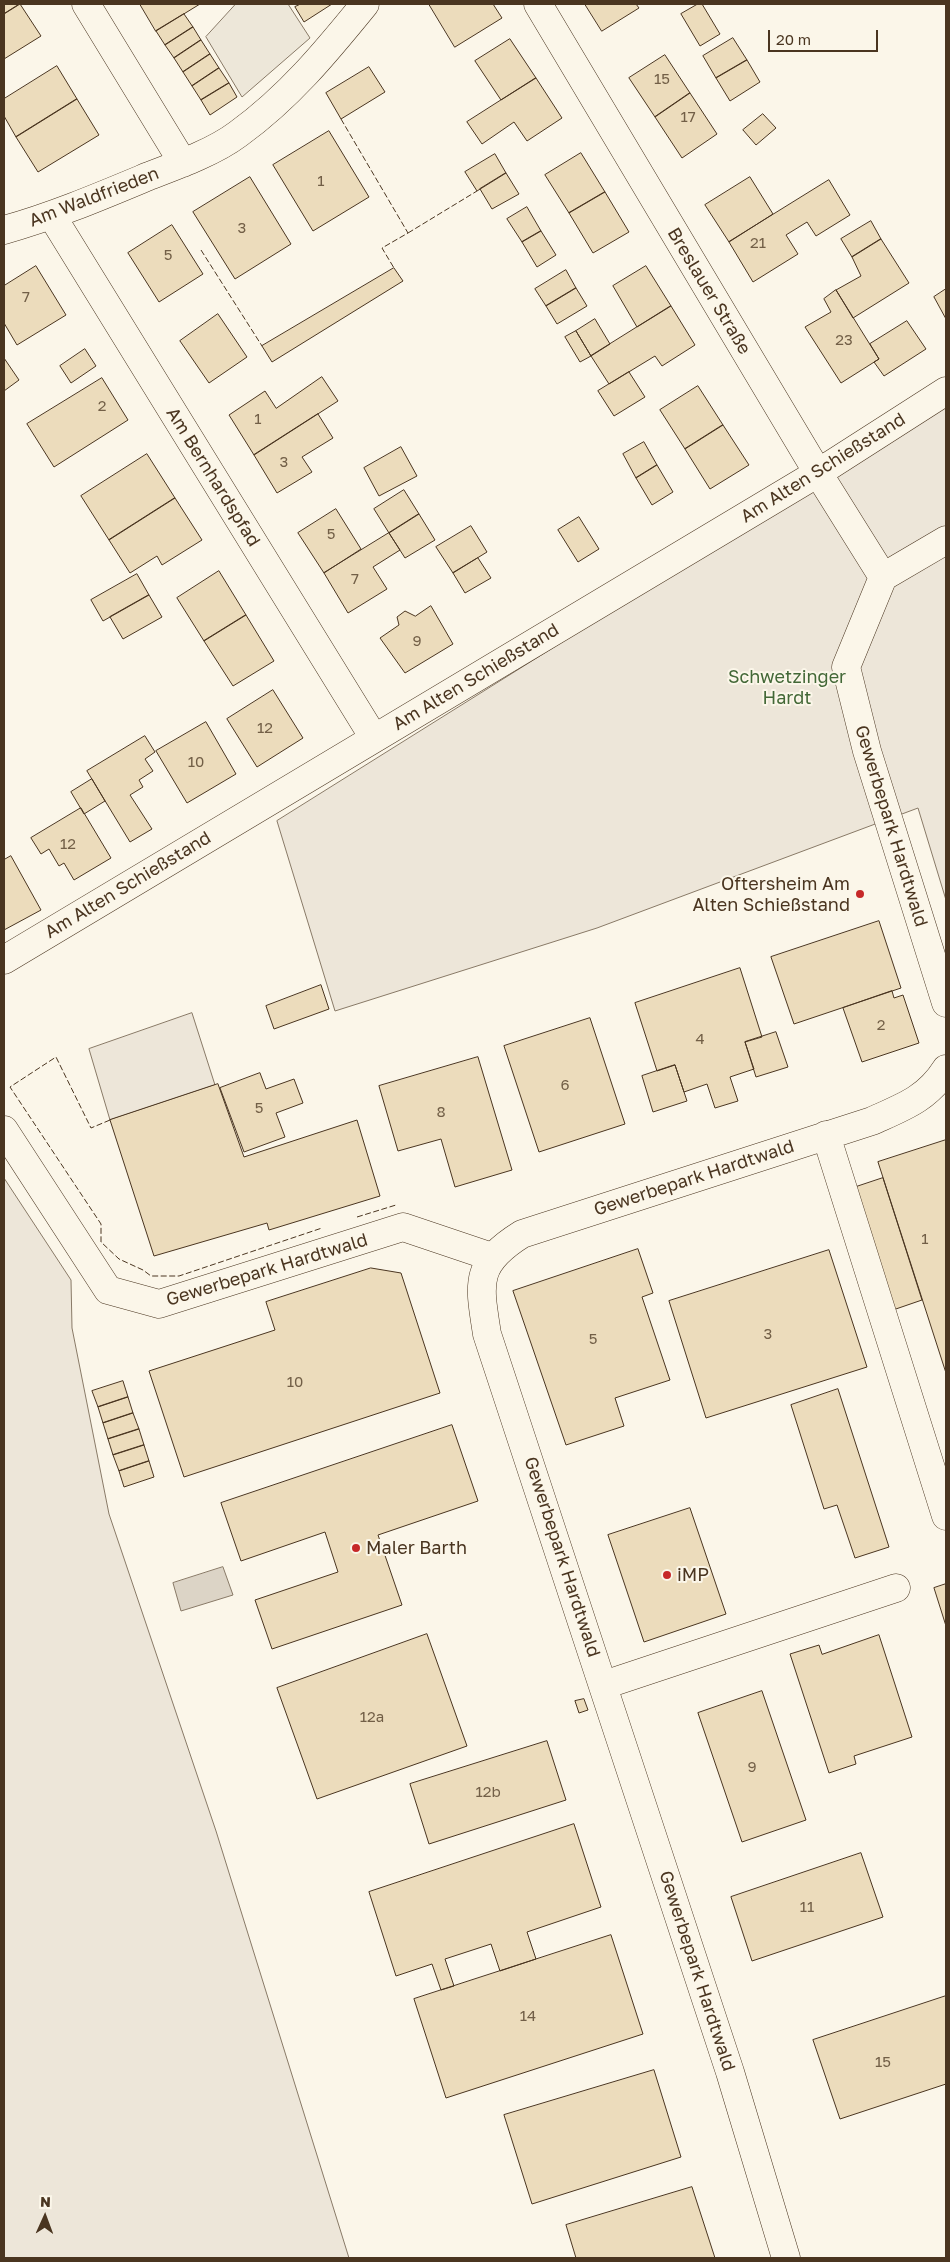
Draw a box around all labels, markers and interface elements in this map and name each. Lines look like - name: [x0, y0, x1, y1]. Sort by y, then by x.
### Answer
- scale bar: [770, 20, 880, 52]
- text: 20 m: [776, 30, 811, 48]
- house number: 15: [654, 70, 670, 88]
- house number: 17: [680, 108, 696, 126]
- street label: Am Waldfrieden: [26, 162, 162, 232]
- house number: 1: [317, 172, 325, 190]
- house number: 3: [238, 219, 246, 237]
- street label: Breslauer Straße: [663, 224, 755, 358]
- house number: 21: [750, 234, 766, 252]
- house number: 5: [164, 246, 172, 264]
- house number: 7: [22, 288, 30, 306]
- house number: 23: [835, 331, 853, 349]
- house number: 2: [98, 397, 106, 415]
- street label: Am Bernhardspfad: [161, 403, 265, 551]
- street label: Am Alten Schießstand: [737, 409, 909, 527]
- house number: 1: [254, 410, 262, 428]
- house number: 3: [280, 453, 288, 471]
- house number: 5: [327, 525, 335, 543]
- house number: 7: [351, 570, 359, 588]
- street label: Am Alten Schießstand: [389, 619, 563, 735]
- house number: 9: [412, 632, 422, 650]
- park label: Schwetzinger Hardt: [728, 666, 846, 709]
- house number: 12: [257, 719, 273, 737]
- street label: Gewerbepark Hardtwald: [850, 723, 932, 929]
- house number: 10: [188, 753, 204, 771]
- street label: Am Alten Schießstand: [41, 827, 215, 943]
- house number: 12: [60, 835, 76, 853]
- place label: Oftersheim Am Alten Schießstand: [693, 873, 850, 916]
- marker: Oftersheim Am Alten Schießstand: [854, 888, 866, 900]
- house number: 2: [877, 1016, 885, 1034]
- house number: 4: [695, 1030, 705, 1048]
- house number: 6: [560, 1076, 570, 1094]
- house number: 5: [255, 1099, 263, 1117]
- house number: 8: [436, 1103, 446, 1121]
- street label: Gewerbepark Hardtwald: [591, 1135, 797, 1221]
- street label: Gewerbepark Hardtwald: [164, 1229, 370, 1311]
- house number: 1: [921, 1230, 929, 1248]
- house number: 3: [764, 1325, 772, 1343]
- house number: 5: [589, 1330, 597, 1348]
- house number: 10: [287, 1373, 303, 1391]
- street label: Gewerbepark Hardtwald: [519, 1454, 605, 1660]
- place label: Maler Barth: [366, 1537, 467, 1559]
- marker: Maler Barth: [350, 1542, 362, 1554]
- place label: iMP: [677, 1564, 709, 1586]
- marker: iMP: [661, 1569, 673, 1581]
- house number: 12a: [360, 1708, 384, 1726]
- house number: 9: [747, 1758, 757, 1776]
- house number: 12b: [475, 1783, 501, 1801]
- street label: Gewerbepark Hardtwald: [654, 1868, 740, 2074]
- house number: 11: [800, 1898, 814, 1916]
- house number: 14: [520, 2007, 536, 2025]
- house number: 15: [875, 2053, 891, 2071]
- north arrow: [20, 2192, 70, 2242]
- text: N: [40, 2193, 51, 2210]

